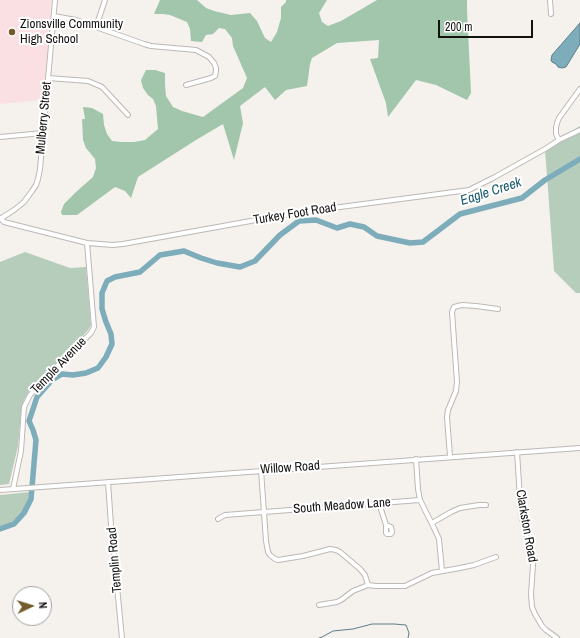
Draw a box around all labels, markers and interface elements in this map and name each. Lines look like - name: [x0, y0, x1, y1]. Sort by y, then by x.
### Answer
- scale bar: [440, 12, 535, 38]
- place label: Zionsville Community High School: [20, 17, 123, 48]
- text: 200 m: [445, 19, 472, 35]
- marker: Zionsville Community High School: [7, 27, 17, 37]
- street label: Mulberry Street: [33, 81, 55, 155]
- water label: Eagle Creek: [458, 174, 524, 210]
- street label: Turkey Foot Road: [252, 200, 338, 228]
- street label: Temple Avenue: [28, 334, 90, 398]
- street label: Willow Road: [260, 458, 320, 478]
- street label: Clarkston Road: [512, 488, 540, 564]
- street label: South Meadow Lane: [293, 495, 391, 517]
- street label: Templin Road: [104, 527, 126, 593]
- north arrow: [12, 586, 52, 626]
- text: N: [36, 601, 50, 609]

